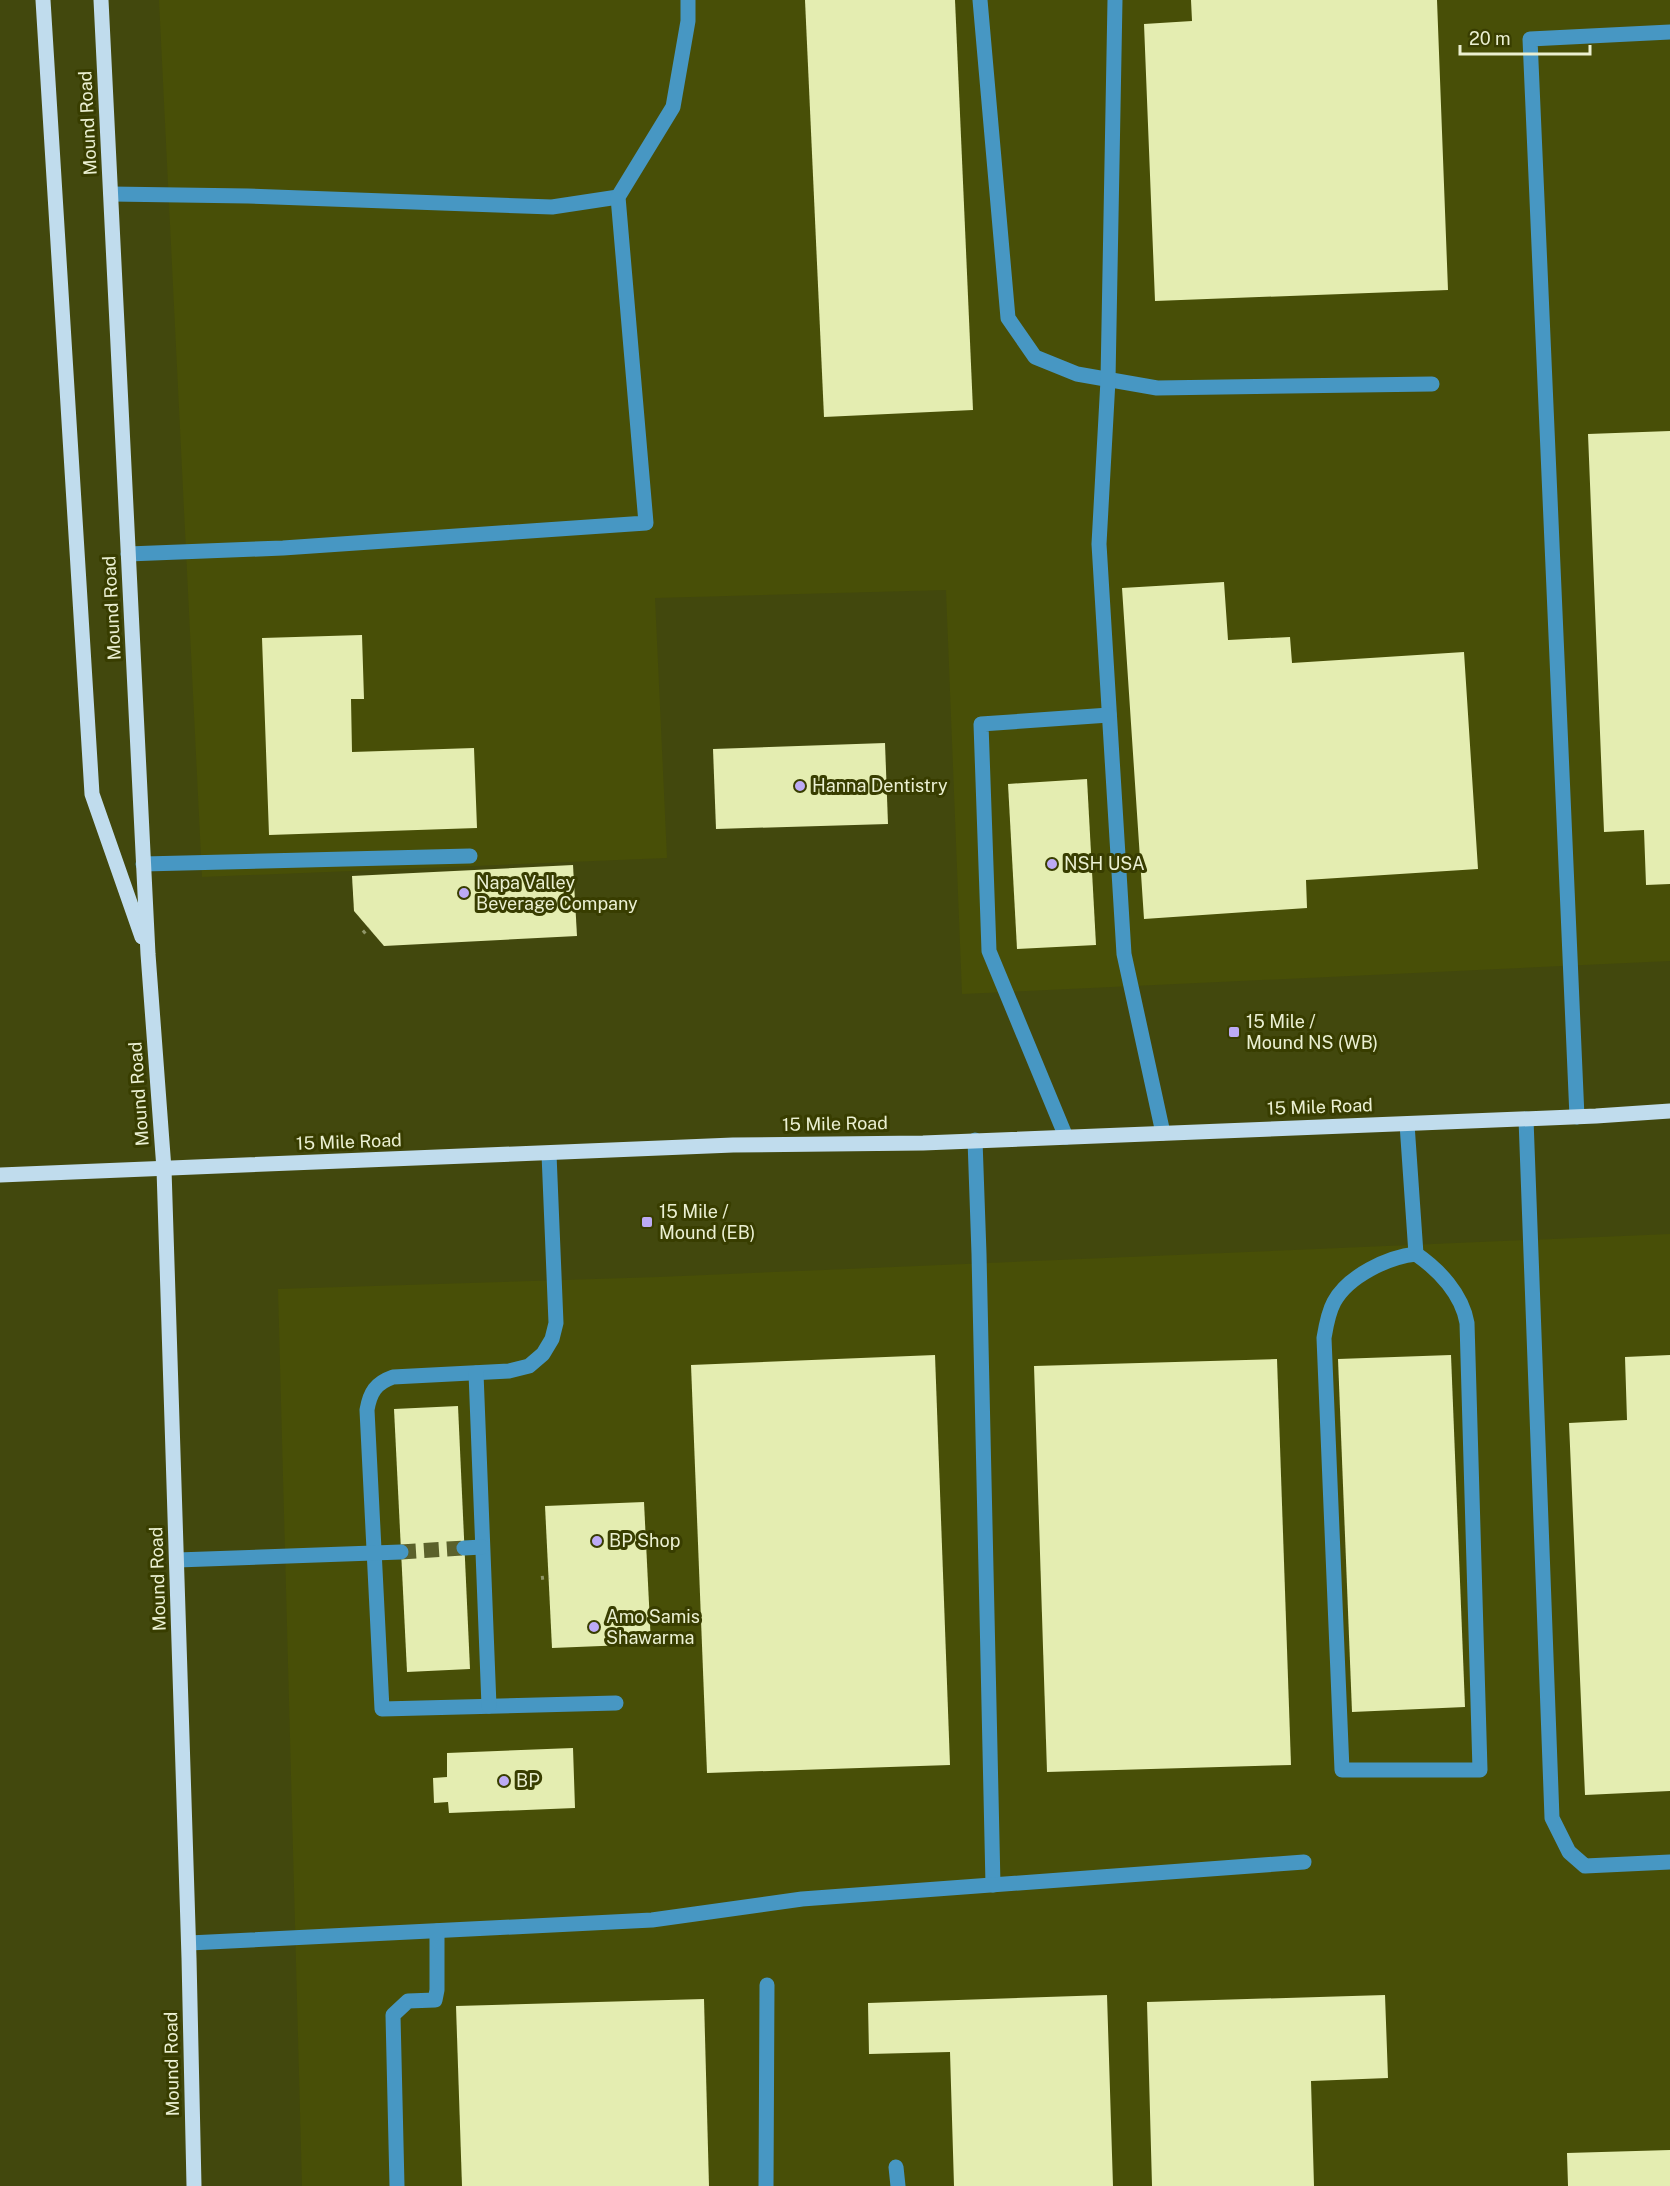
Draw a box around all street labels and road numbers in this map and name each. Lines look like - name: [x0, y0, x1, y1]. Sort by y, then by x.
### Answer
- street label: Mound Road: [74, 70, 101, 176]
- street label: Mound Road: [98, 555, 125, 661]
- street label: Mound Road: [124, 1041, 153, 1147]
- street label: 15 Mile Road: [1267, 1094, 1373, 1119]
- street label: 15 Mile Road: [782, 1112, 888, 1135]
- street label: 15 Mile Road: [296, 1129, 402, 1154]
- street label: Mound Road: [145, 1526, 170, 1632]
- street label: Mound Road: [160, 2012, 183, 2117]

